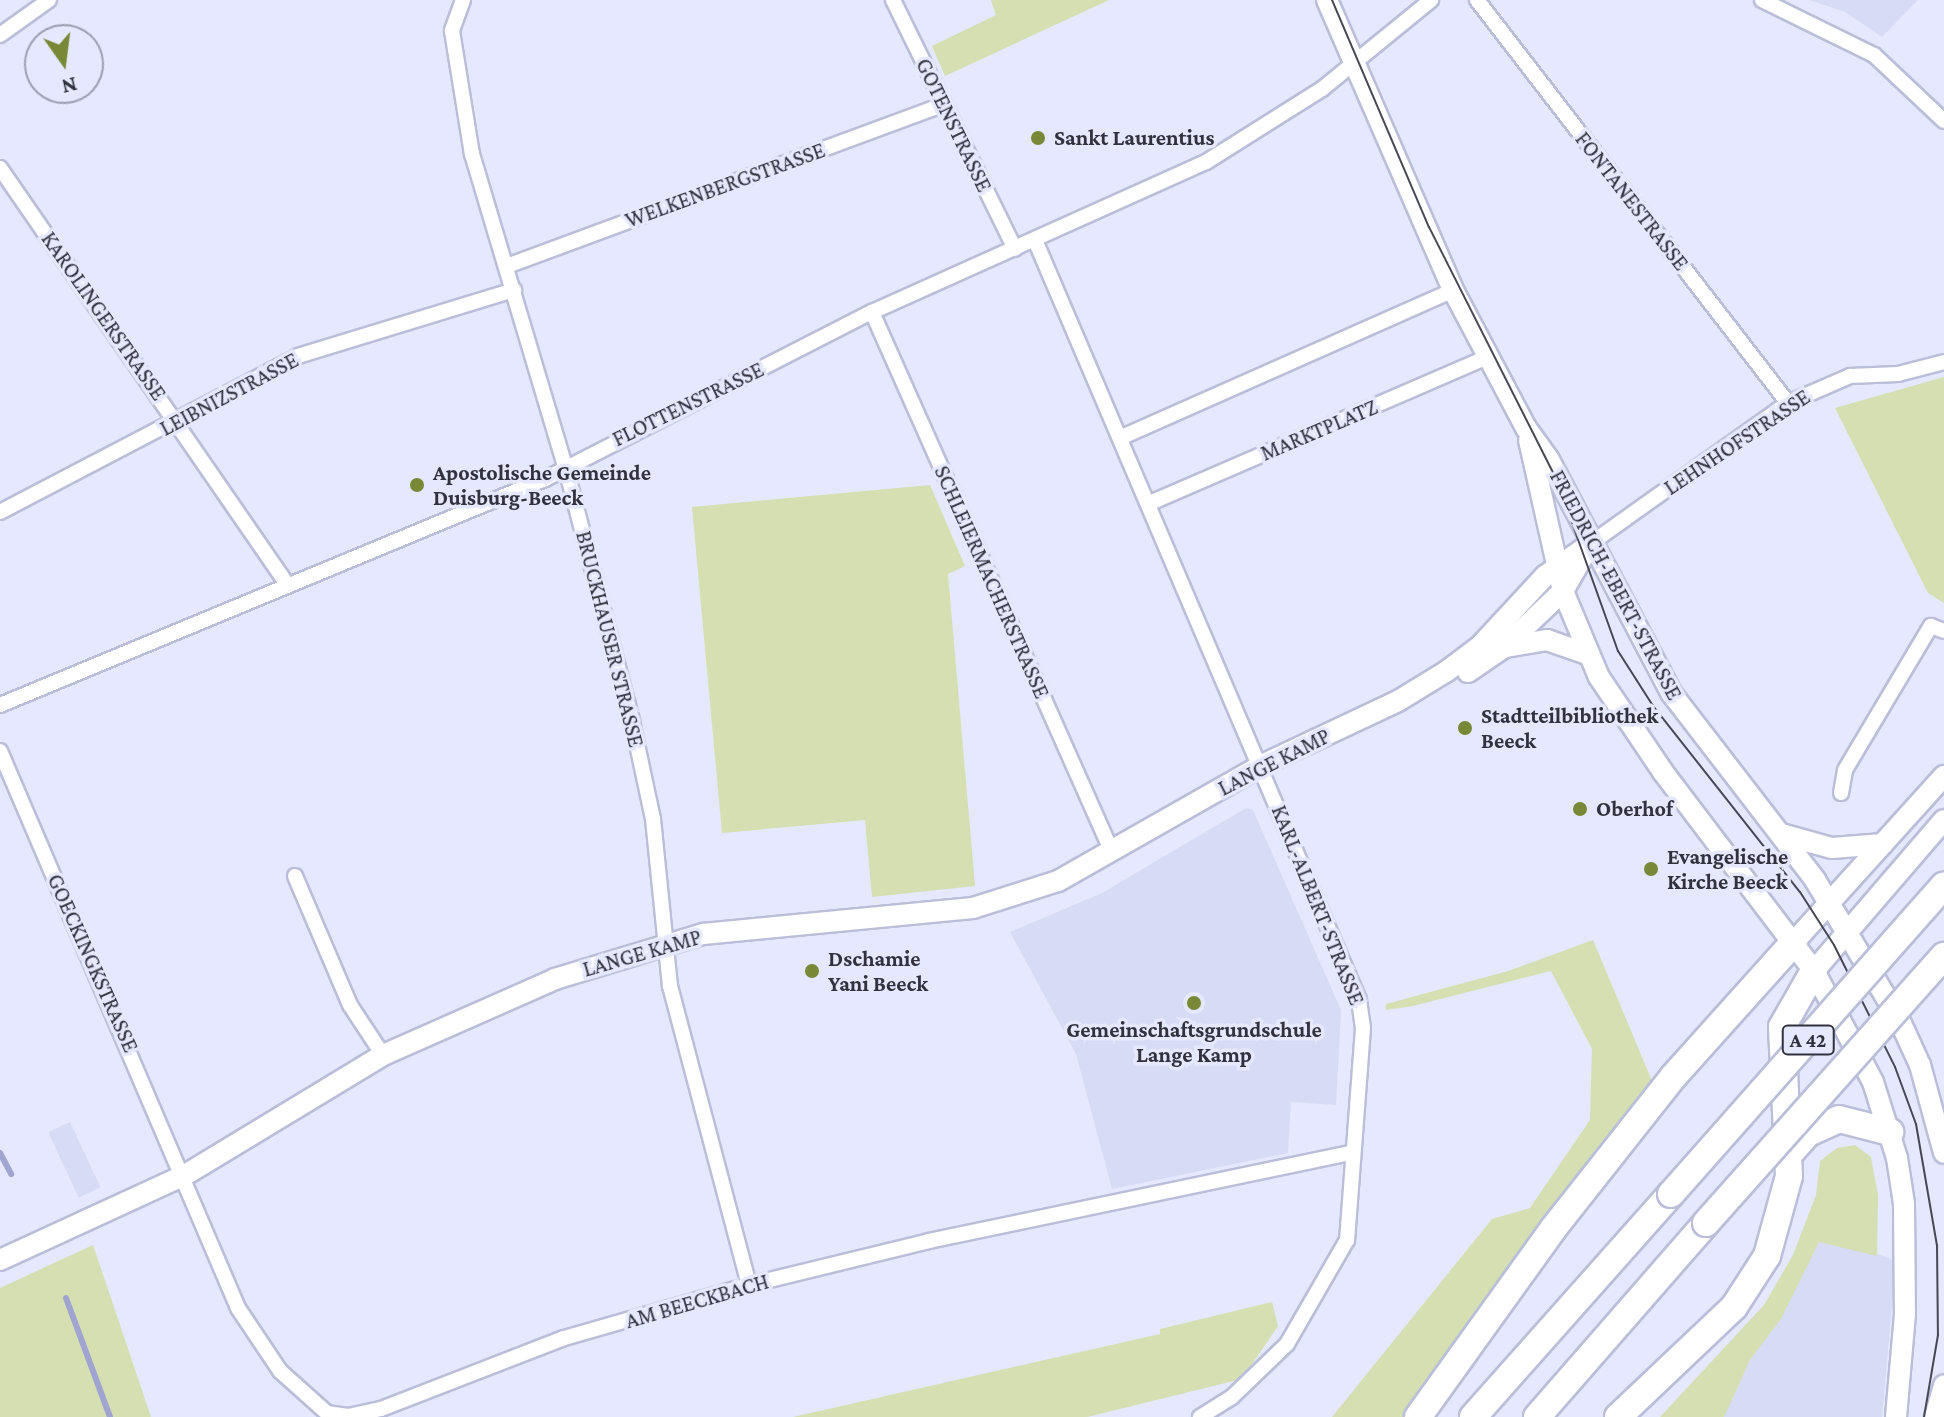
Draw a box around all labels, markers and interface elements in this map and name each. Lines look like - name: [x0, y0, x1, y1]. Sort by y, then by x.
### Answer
- north arrow: [24, 24, 104, 104]
- street label: GOTENSTRASSE: [910, 54, 998, 196]
- text: N: [59, 72, 80, 100]
- place label: Sankt Laurentius: [1054, 125, 1214, 151]
- street label: FONTANESTRASSE: [1570, 126, 1694, 276]
- marker: Sankt Laurentius: [1029, 129, 1047, 147]
- street label: WELKENBERGSTRASSE: [621, 137, 829, 233]
- street label: KAROLINGERSTRASSE: [36, 227, 172, 405]
- street label: LEIBNIZSTRASSE: [155, 346, 303, 442]
- street label: FLOTTENSTRASSE: [608, 356, 768, 452]
- street label: LEHNHOFSTRASSE: [1659, 383, 1815, 501]
- street label: MARKTPLATZ: [1257, 394, 1381, 466]
- place label: Apostolische Gemeinde Duisburg-Beeck: [433, 459, 651, 510]
- street label: SCHLEIERMACHERSTRASSE: [929, 462, 1055, 702]
- street label: FRIEDRICH-EBERT-STRASSE: [1544, 466, 1688, 704]
- marker: Apostolische Gemeinde Duisburg-Beeck: [408, 476, 426, 494]
- street label: BRUCKHAUSER STRASSE: [570, 528, 650, 750]
- place label: Stadtteilbibliothek Beeck: [1481, 702, 1658, 754]
- marker: Stadtteilbibliothek Beeck: [1456, 719, 1474, 737]
- street label: LANGE KAMP: [1214, 723, 1334, 801]
- place label: Oberhof: [1596, 796, 1673, 822]
- marker: Oberhof: [1571, 800, 1589, 818]
- street label: KARL-ALBERT-STRASSE: [1266, 801, 1370, 1009]
- place label: Evangelische Kirche Beeck: [1667, 843, 1788, 894]
- marker: Evangelische Kirche Beeck: [1642, 860, 1660, 878]
- street label: GOECKINGKSTRASSE: [42, 870, 144, 1056]
- street label: LANGE KAMP: [580, 924, 704, 982]
- place label: Dschamie Yani Beeck: [828, 945, 928, 996]
- marker: Dschamie Yani Beeck: [803, 962, 821, 980]
- marker: Gemeinschaftsgrundschule Lange Kamp: [1185, 994, 1203, 1012]
- place label: Gemeinschaftsgrundschule Lange Kamp: [1066, 1016, 1322, 1068]
- road number: A 42: [1780, 1024, 1836, 1056]
- street label: AM BEECKBACH: [622, 1268, 772, 1334]

